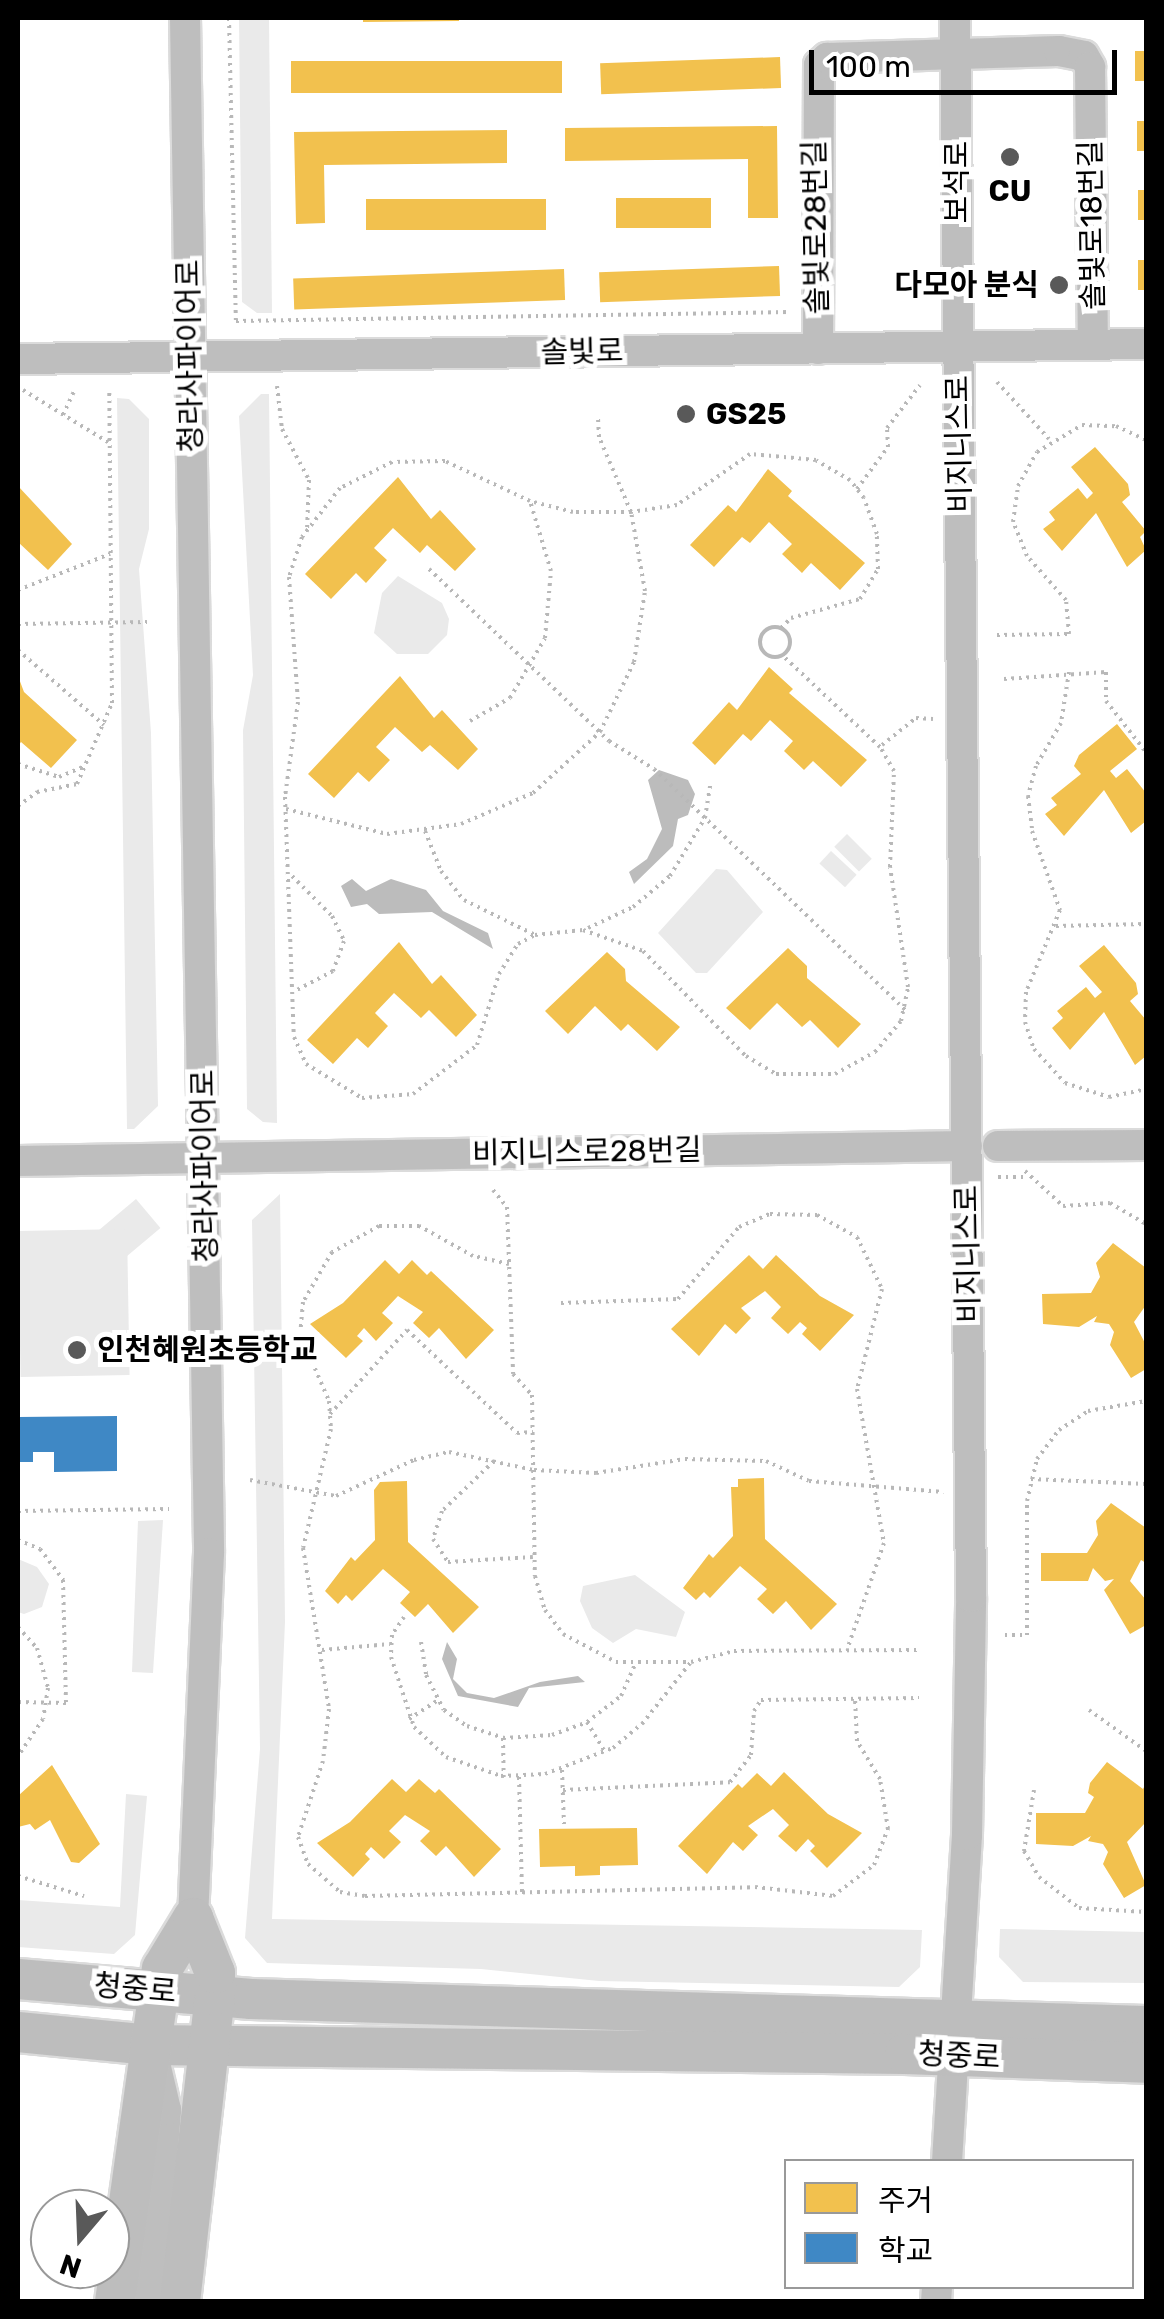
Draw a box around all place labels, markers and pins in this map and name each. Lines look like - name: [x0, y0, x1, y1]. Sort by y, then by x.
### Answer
- marker: CU: [999, 146, 1021, 168]
- place label: CU: [989, 173, 1031, 209]
- place label: 다모아 분식: [895, 267, 1039, 303]
- marker: 다모아 분식: [1048, 274, 1070, 296]
- place label: GS25: [706, 396, 786, 432]
- marker: GS25: [675, 403, 697, 425]
- place label: 인천혜원초등학교: [97, 1332, 318, 1368]
- marker: 인천혜원초등학교: [66, 1339, 88, 1361]

